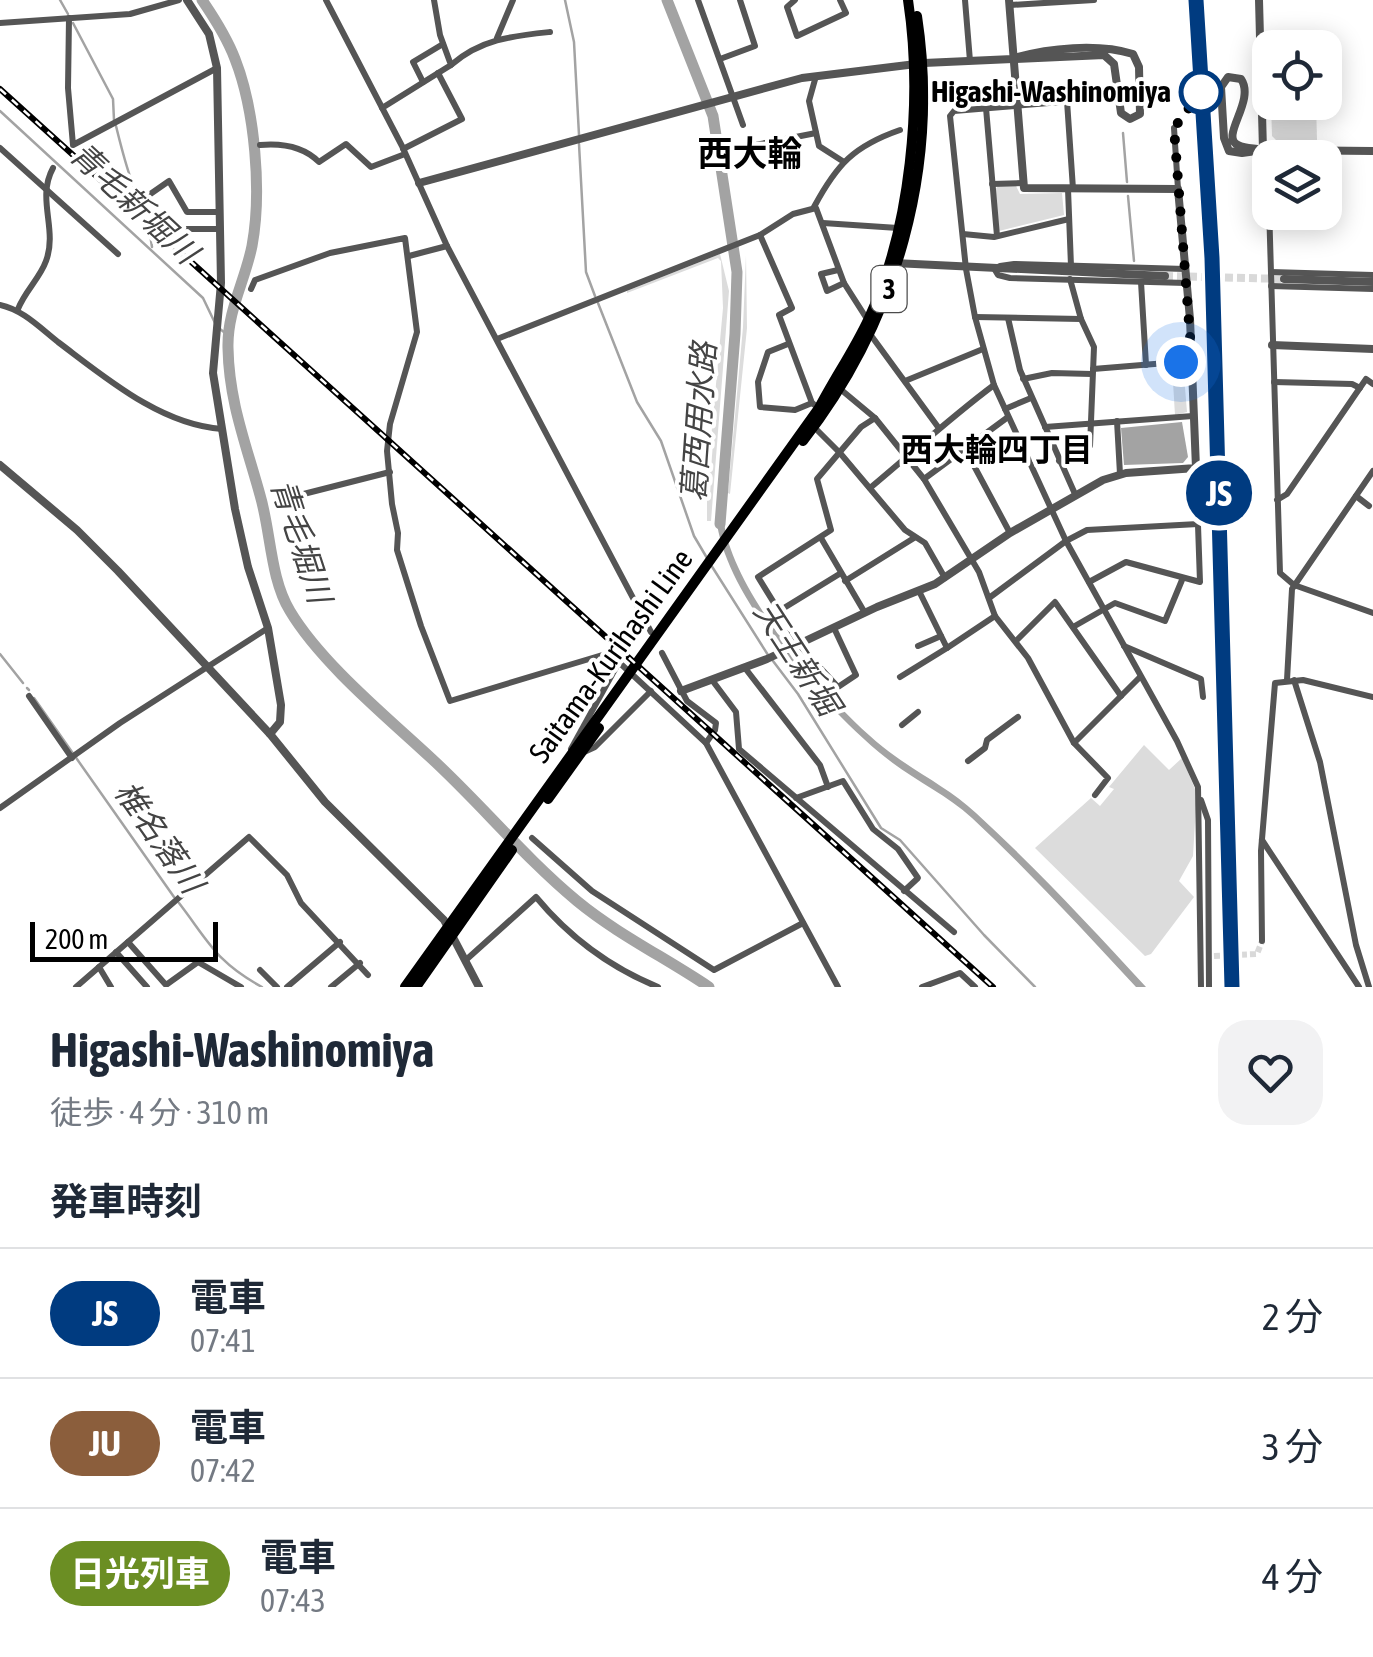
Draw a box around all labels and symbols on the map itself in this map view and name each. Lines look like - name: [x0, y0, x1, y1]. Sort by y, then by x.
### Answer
- marker: Higashi-Washinomiya: [1180, 71, 1222, 113]
- place label: Higashi-Washinomiya: [931, 74, 1171, 108]
- district label: 西大輪: [697, 133, 803, 173]
- water label: 青毛新堀川: [63, 135, 208, 273]
- road number: 3: [872, 266, 906, 312]
- your location: [1156, 337, 1206, 387]
- water label: 葛西用水路: [674, 338, 723, 503]
- district label: 西大輪四丁目: [901, 431, 1093, 468]
- line badge: JS: [1174, 460, 1264, 526]
- water label: 青毛堀川: [264, 474, 340, 610]
- street label: Saitama-Kurihashi Line: [521, 542, 699, 769]
- water label: 天王新堀: [747, 594, 851, 726]
- water label: 椎名落川: [108, 774, 213, 902]
- scale bar: [30, 917, 218, 961]

